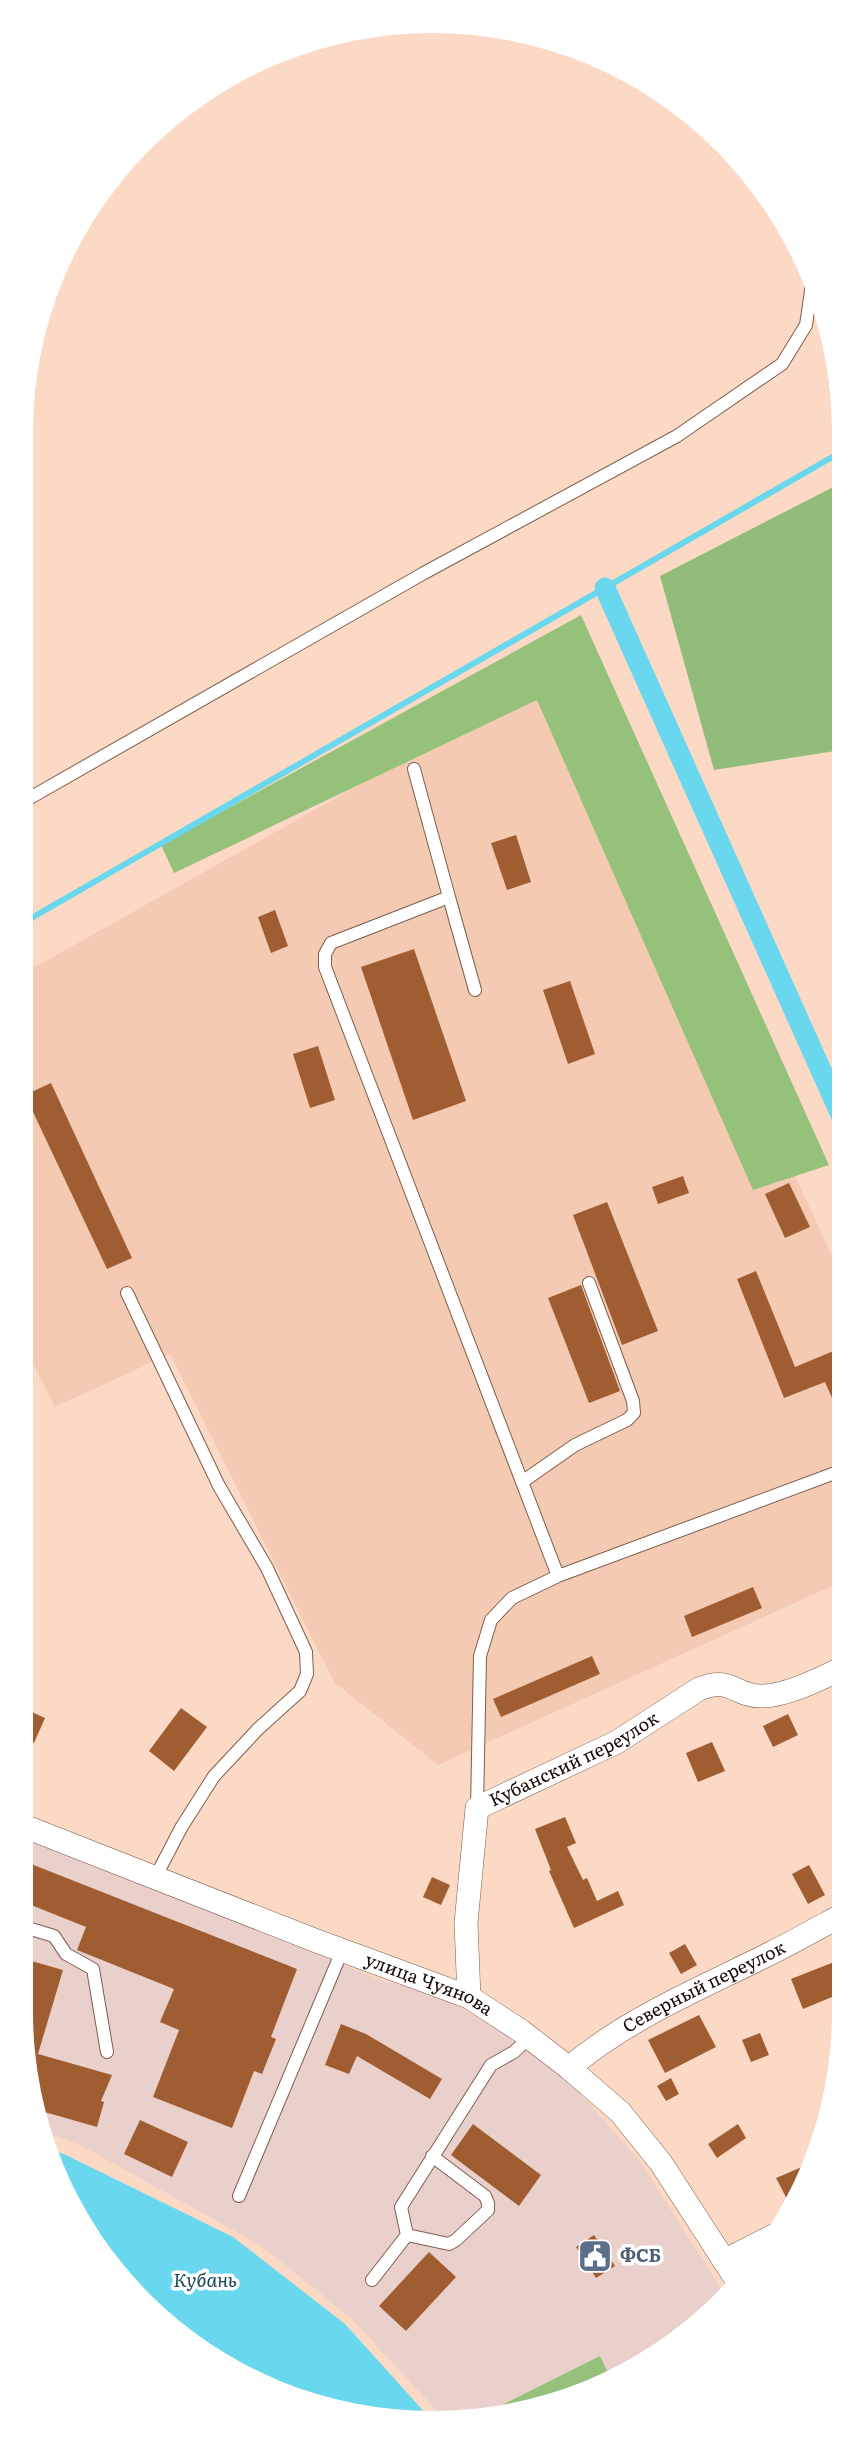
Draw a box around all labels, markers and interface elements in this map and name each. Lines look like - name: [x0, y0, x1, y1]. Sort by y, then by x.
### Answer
- street label: Кубанский переулок: [484, 1704, 663, 1813]
- street label: Северный переулок: [617, 1933, 790, 2039]
- street label: улица Чуянова: [362, 1945, 499, 2021]
- public building icon: ФСБ: [576, 2237, 614, 2275]
- place label: ФСБ: [620, 2241, 661, 2268]
- water label: Кубань: [173, 2265, 237, 2293]

